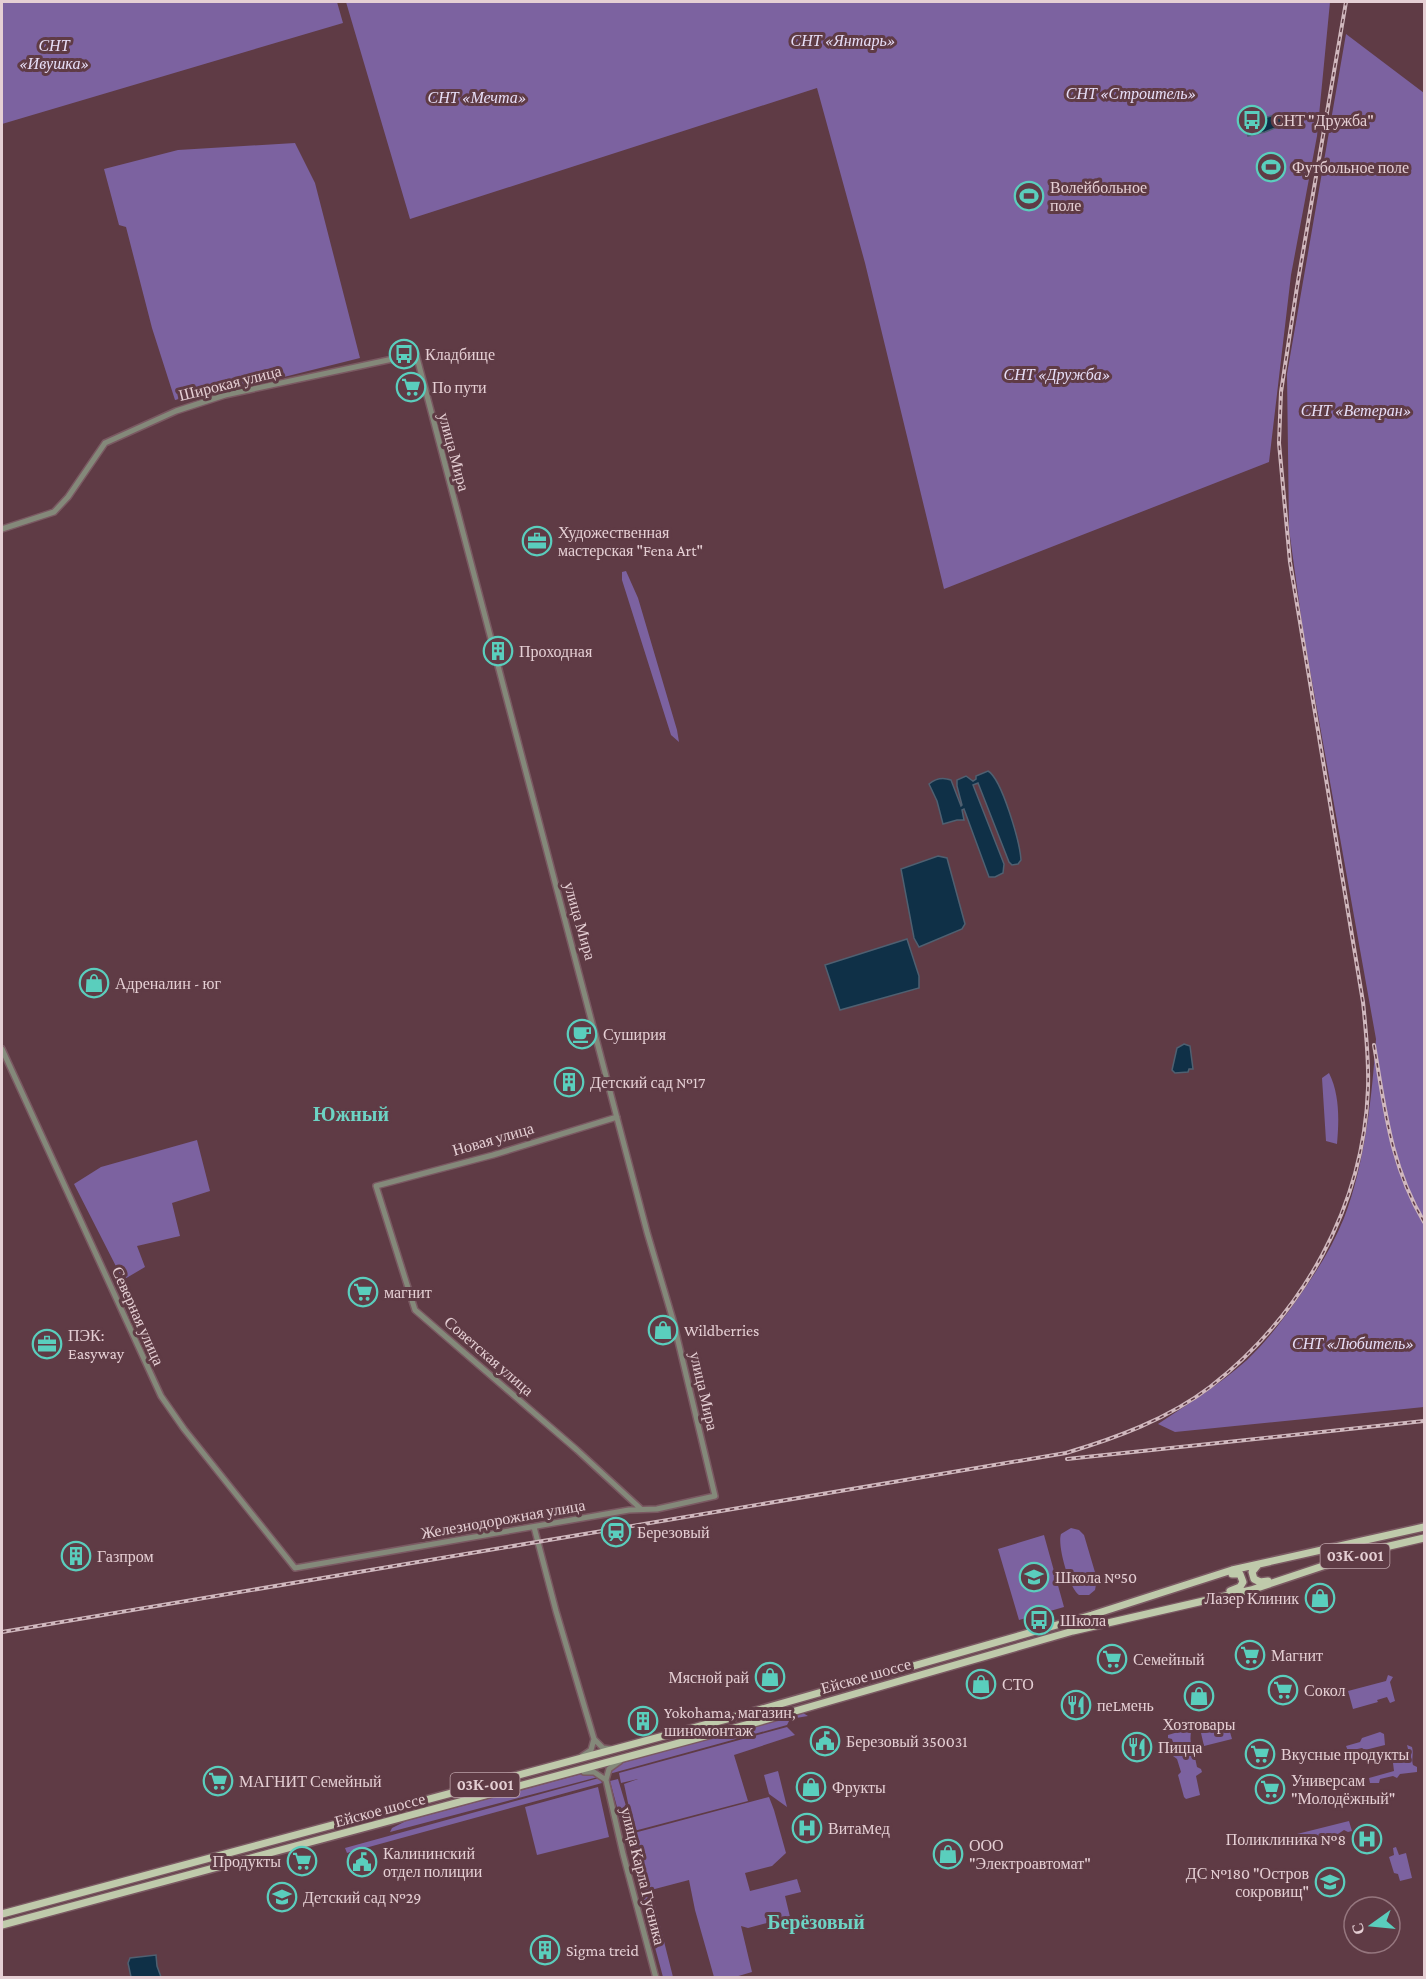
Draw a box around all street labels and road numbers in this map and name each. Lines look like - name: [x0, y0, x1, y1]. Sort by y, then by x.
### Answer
- street label: Широкая улица: [177, 362, 283, 405]
- street label: улица Мира: [434, 411, 473, 493]
- street label: улица Мира: [560, 880, 599, 962]
- street label: Новая улица: [450, 1119, 536, 1160]
- street label: Северная улица: [108, 1264, 167, 1368]
- street label: Советская улица: [440, 1313, 537, 1400]
- street label: улица Мира: [686, 1350, 721, 1432]
- street label: Железнодорожная улица: [419, 1496, 587, 1543]
- road number: 03К-001: [1320, 1544, 1390, 1568]
- street label: Ейское шоссе: [819, 1655, 913, 1697]
- road number: 03К-001: [450, 1773, 520, 1797]
- street label: Ейское шоссе: [333, 1790, 427, 1830]
- street label: улица Карла Гусника: [617, 1805, 668, 1947]

